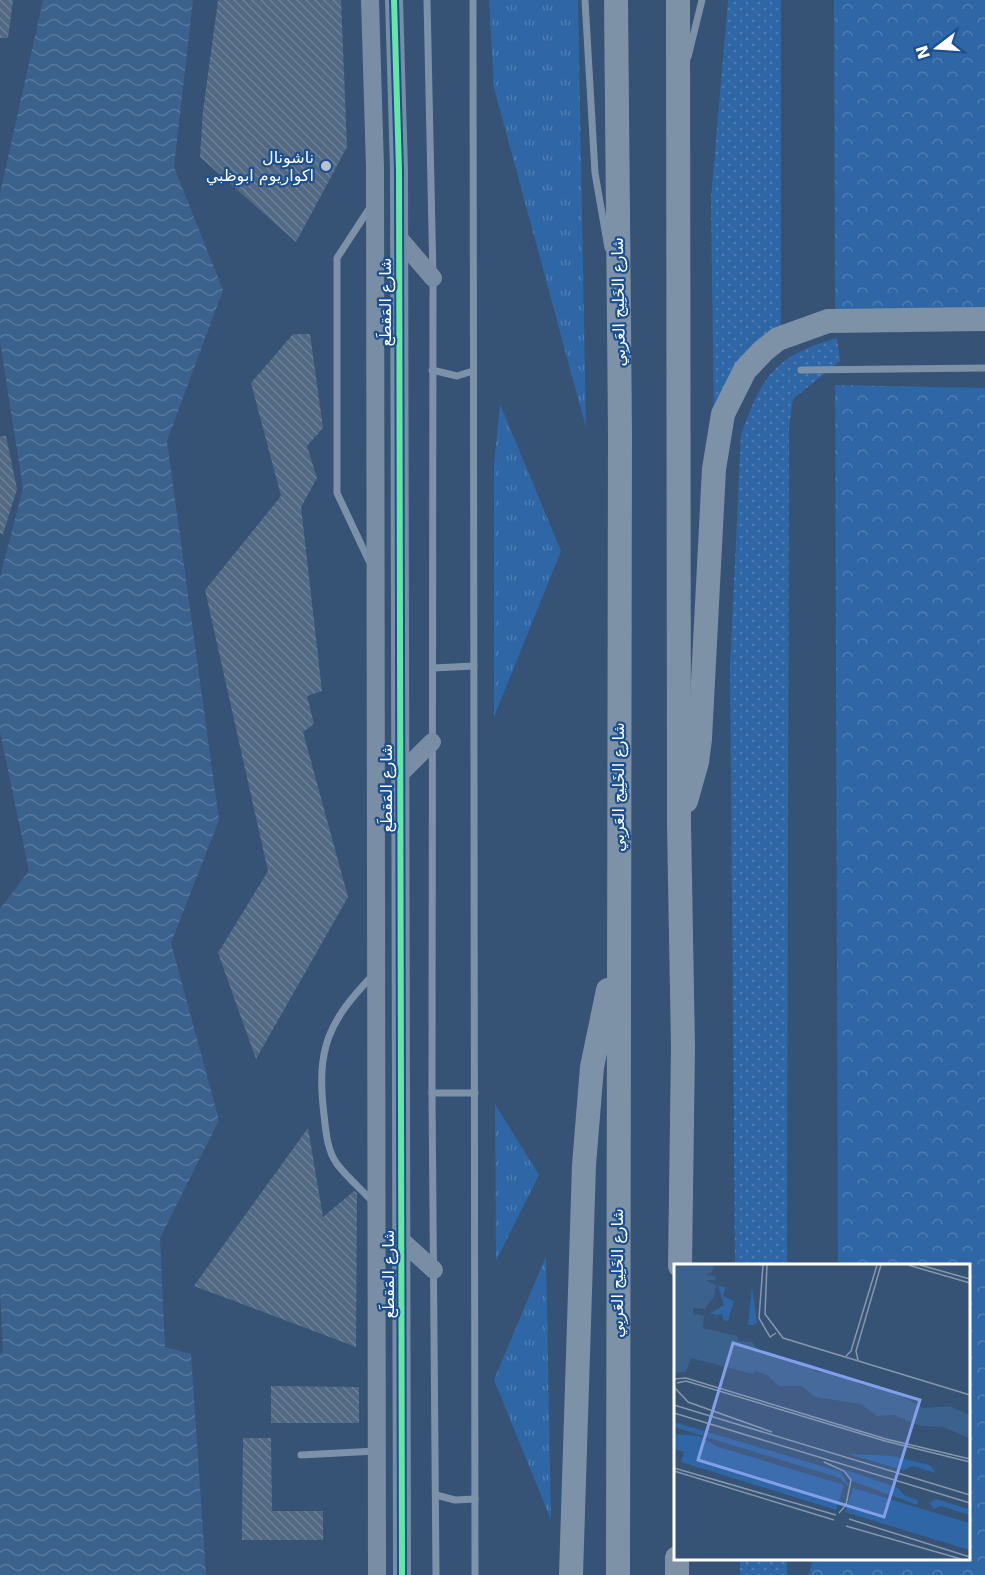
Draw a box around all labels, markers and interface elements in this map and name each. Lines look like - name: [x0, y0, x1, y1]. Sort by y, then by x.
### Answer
- north arrow: [907, 18, 967, 78]
- text: N: [912, 43, 934, 61]
- place label: ناشونال اكواريوم ابوظبي: [206, 148, 314, 186]
- marker: ناشونال اكواريوم ابوظبي: [319, 159, 333, 173]
- street label: شارع الخَلِيج العَربِي: [608, 237, 631, 367]
- street label: شارع المَقطَع: [375, 258, 396, 346]
- street label: شارع الخَلِيج العَربِي: [609, 722, 630, 852]
- street label: شارع المَقطَع: [376, 744, 397, 832]
- street label: شارع الخَلِيج العَربِي: [608, 1208, 629, 1338]
- street label: شارع المَقطَع: [378, 1230, 399, 1318]
- inset map: [674, 1264, 970, 1560]

